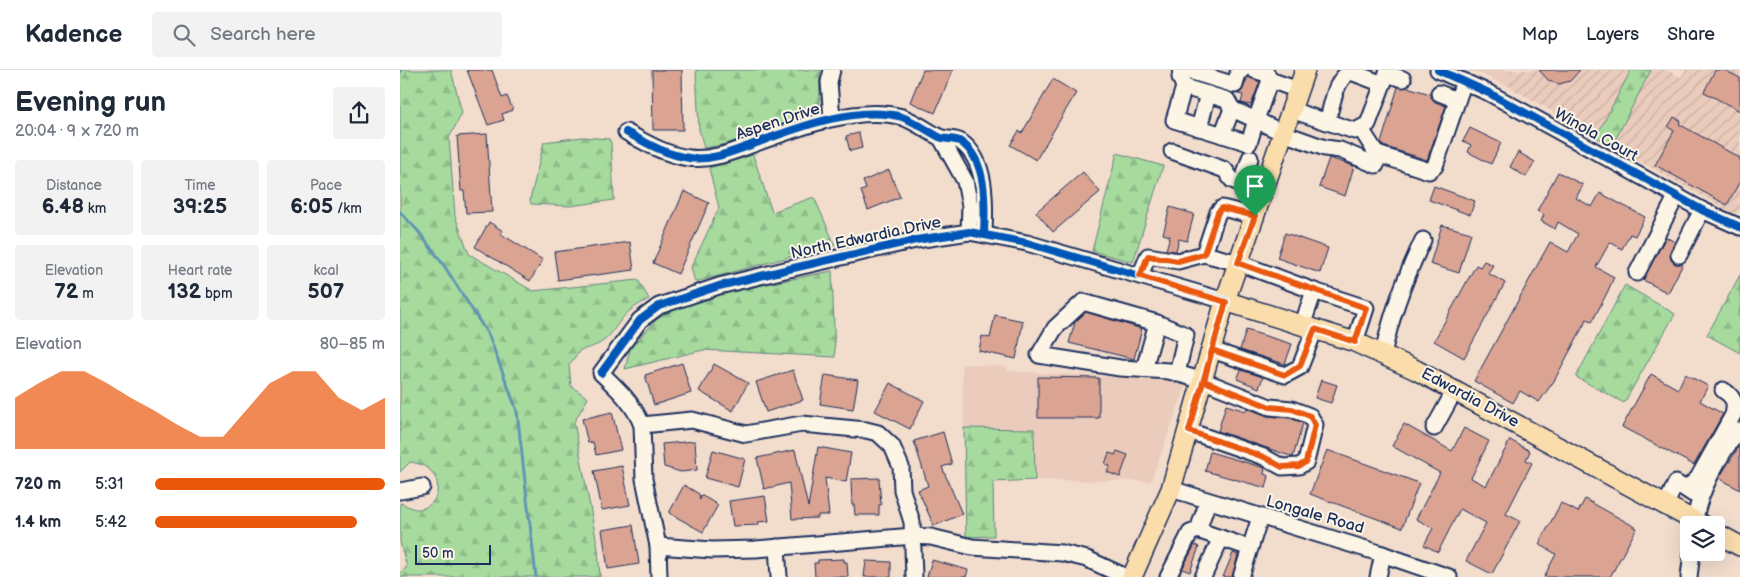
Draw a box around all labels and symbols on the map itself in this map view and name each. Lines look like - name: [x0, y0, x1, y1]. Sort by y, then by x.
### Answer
- street label: Aspen Drive: [734, 99, 823, 144]
- street label: Winola Court: [1551, 104, 1641, 166]
- pin: [1234, 165, 1276, 216]
- street label: North Edwardia Drive: [789, 213, 943, 263]
- street label: Edwardia Drive: [1418, 364, 1523, 432]
- street label: Longale Road: [1264, 492, 1366, 538]
- scale bar: [415, 542, 491, 565]

